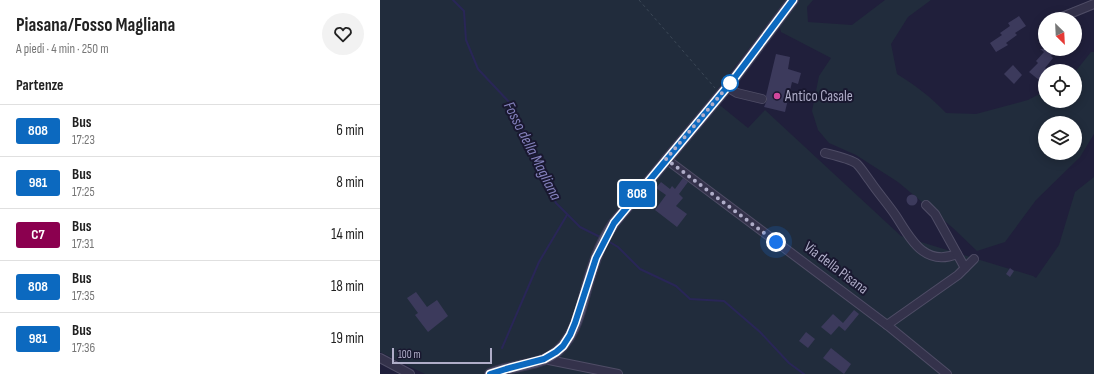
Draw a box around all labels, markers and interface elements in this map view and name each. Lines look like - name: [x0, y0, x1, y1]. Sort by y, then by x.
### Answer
- north arrow: [1038, 12, 1082, 56]
- map controls: [1038, 12, 1082, 160]
- button: heart: [322, 13, 364, 55]
- text: Piasana/Fosso Magliana: [16, 14, 175, 37]
- text: A piedi · 4 min · 250 m: [16, 41, 109, 57]
- button: locate: [1038, 64, 1082, 108]
- unlabelled marker: [721, 74, 739, 92]
- text: Partenze: [16, 76, 64, 95]
- place label: Antico Casale: [784, 87, 853, 106]
- marker: Antico Casale: [772, 91, 782, 101]
- water label: Fosso della Magliana: [499, 99, 565, 204]
- text: Bus: [72, 113, 91, 132]
- button: layers: [1038, 116, 1082, 160]
- text: 6 min: [336, 121, 364, 140]
- text: 808: [28, 122, 48, 139]
- text: 17:23: [72, 132, 95, 148]
- text: Bus: [72, 165, 91, 184]
- text: 8 min: [336, 173, 364, 192]
- text: 981: [29, 174, 47, 191]
- line badge: 808: [614, 181, 660, 207]
- text: 17:25: [72, 184, 95, 200]
- text: 808: [627, 185, 647, 202]
- text: Bus: [72, 217, 91, 236]
- text: 14 min: [331, 225, 364, 244]
- text: C7: [31, 226, 45, 243]
- your location: [766, 232, 786, 252]
- text: 17:31: [72, 236, 94, 252]
- street label: Via della Pisana: [800, 238, 872, 299]
- text: Bus: [72, 269, 91, 288]
- text: 18 min: [331, 277, 364, 296]
- text: 808: [28, 278, 48, 295]
- text: 17:35: [72, 288, 95, 304]
- text: Bus: [72, 321, 91, 340]
- text: 19 min: [331, 329, 364, 348]
- text: 981: [29, 330, 47, 347]
- text: 17:36: [72, 340, 95, 356]
- scale bar: [392, 346, 492, 365]
- text: 100 m: [398, 348, 420, 361]

